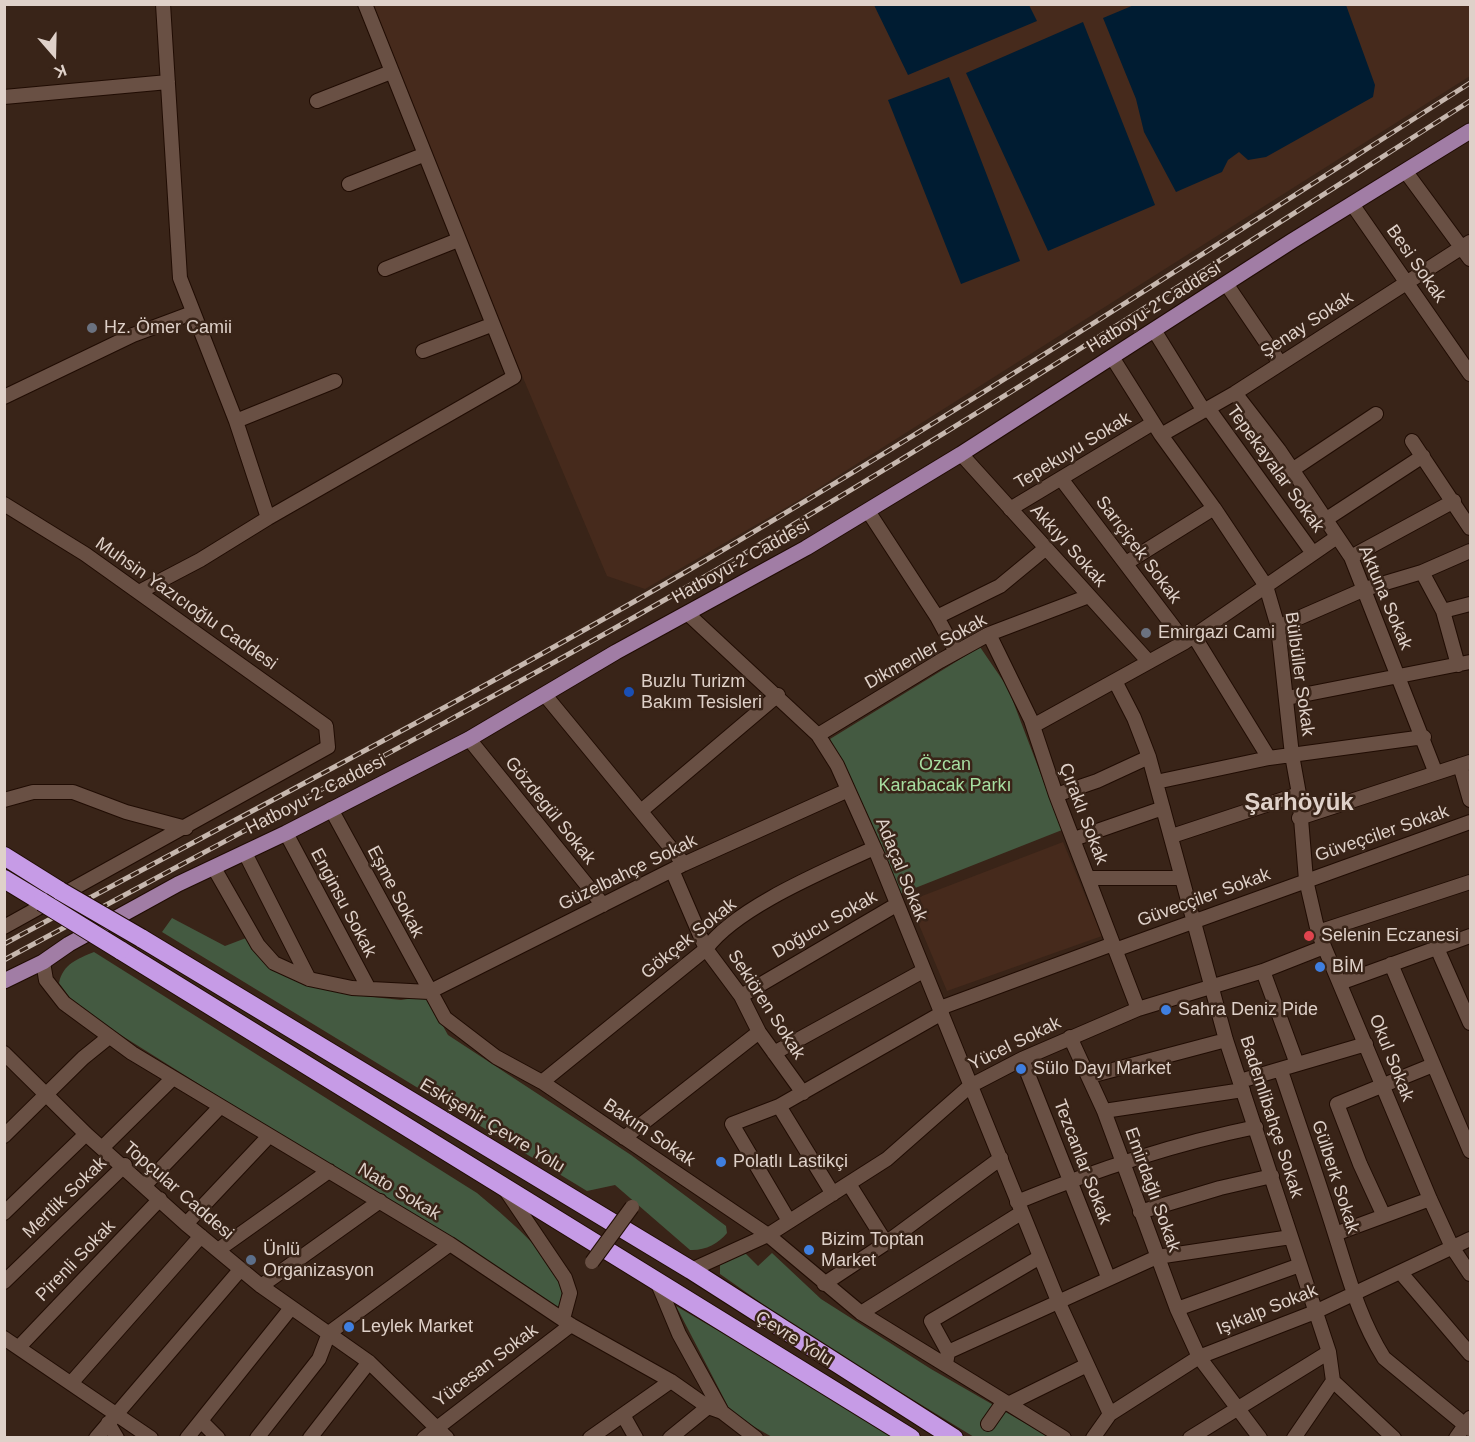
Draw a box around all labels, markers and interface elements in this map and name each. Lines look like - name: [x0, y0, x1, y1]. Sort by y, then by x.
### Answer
- north arrow: [24, 24, 84, 84]
- text: K: [52, 61, 69, 81]
- street label: Besi Sokak: [1381, 221, 1451, 307]
- street label: Hatboyu-2 Caddesi: [1083, 258, 1225, 358]
- street label: Şenay Sokak: [1257, 287, 1357, 363]
- place label: Hz. Ömer Camii: [104, 317, 232, 339]
- marker: Hz. Ömer Camii: [85, 321, 99, 335]
- street label: Tepekayalar Sokak: [1222, 401, 1328, 537]
- street label: Tepekuyu Sokak: [1011, 408, 1135, 494]
- street label: Sarıçiçek Sokak: [1091, 492, 1185, 608]
- street label: Akkıyı Sokak: [1025, 500, 1111, 592]
- street label: Hatboyu-2 Caddesi: [668, 515, 814, 609]
- street label: Muhsin Yazıcıoğlu Caddesi: [91, 533, 281, 675]
- street label: Aktuna Sokak: [1353, 543, 1417, 653]
- street label: Dikmenler Sokak: [861, 610, 991, 694]
- street label: Bülbüller Sokak: [1280, 611, 1318, 737]
- place label: Emirgazi Cami: [1158, 622, 1275, 644]
- marker: Emirgazi Cami: [1139, 626, 1153, 640]
- place label: Buzlu Turizm Bakım Tesisleri: [641, 671, 762, 714]
- marker: Buzlu Turizm Bakım Tesisleri: [622, 685, 636, 699]
- street label: Hatboyu-2 Caddesi: [242, 750, 390, 840]
- street label: Gözdegül Sokak: [500, 753, 600, 869]
- park label: Özcan Karabacak Parkı: [878, 754, 1012, 796]
- street label: Çıraklı Sokak: [1054, 760, 1112, 868]
- district label: Şarhöyük: [1244, 789, 1354, 817]
- street label: Güveçciler Sokak: [1312, 801, 1452, 867]
- street label: Adaçal Sokak: [870, 815, 932, 925]
- street label: Güzelbahçe Sokak: [555, 830, 701, 916]
- street label: Eşme Sokak: [362, 842, 428, 942]
- street label: Enginsu Sokak: [305, 845, 381, 961]
- street label: Güvecçiler Sokak: [1135, 864, 1273, 932]
- street label: Doğucu Sokak: [769, 886, 881, 964]
- street label: Gökçek Sokak: [637, 894, 741, 984]
- place label: Selenin Eczanesi: [1321, 925, 1459, 947]
- marker: Selenin Eczanesi: [1302, 929, 1316, 943]
- street label: Sekiören Sokak: [723, 946, 809, 1064]
- place label: BİM: [1332, 956, 1364, 978]
- marker: BİM: [1313, 960, 1327, 974]
- place label: Sahra Deniz Pide: [1178, 999, 1318, 1021]
- marker: Sahra Deniz Pide: [1159, 1003, 1173, 1017]
- street label: Okul Sokak: [1364, 1011, 1418, 1105]
- street label: Yücel Sokak: [965, 1012, 1065, 1076]
- street label: Bademlibahçe Sokak: [1235, 1033, 1307, 1201]
- place label: Sülo Dayı Market: [1033, 1058, 1171, 1080]
- marker: Sülo Dayı Market: [1014, 1062, 1028, 1076]
- street label: Eskişehir Çevre Yolu: [416, 1074, 568, 1178]
- street label: Bakım Sokak: [599, 1094, 699, 1172]
- street label: Tezcanlar Sokak: [1048, 1096, 1116, 1228]
- street label: Gülberk Sokak: [1306, 1118, 1364, 1236]
- street label: Emirdağlı Sokak: [1119, 1125, 1185, 1255]
- street label: Topçular Caddesi: [118, 1137, 238, 1245]
- place label: Polatlı Lastikçi: [733, 1151, 848, 1173]
- street label: Mertlik Sokak: [19, 1153, 111, 1243]
- marker: Polatlı Lastikçi: [714, 1155, 728, 1169]
- street label: Nato Sokak: [354, 1159, 444, 1225]
- street label: Pirenli Sokak: [32, 1216, 120, 1306]
- place label: Bizim Toptan Market: [821, 1229, 924, 1272]
- place label: Ünlü Organizasyon: [263, 1239, 374, 1282]
- marker: Bizim Toptan Market: [802, 1243, 816, 1257]
- marker: Ünlü Organizasyon: [244, 1253, 258, 1267]
- street label: Işıkalp Sokak: [1213, 1280, 1321, 1340]
- street label: Çevre Yolu: [751, 1307, 837, 1371]
- place label: Leylek Market: [361, 1316, 473, 1338]
- marker: Leylek Market: [342, 1320, 356, 1334]
- street label: Yücesan Sokak: [430, 1320, 542, 1412]

